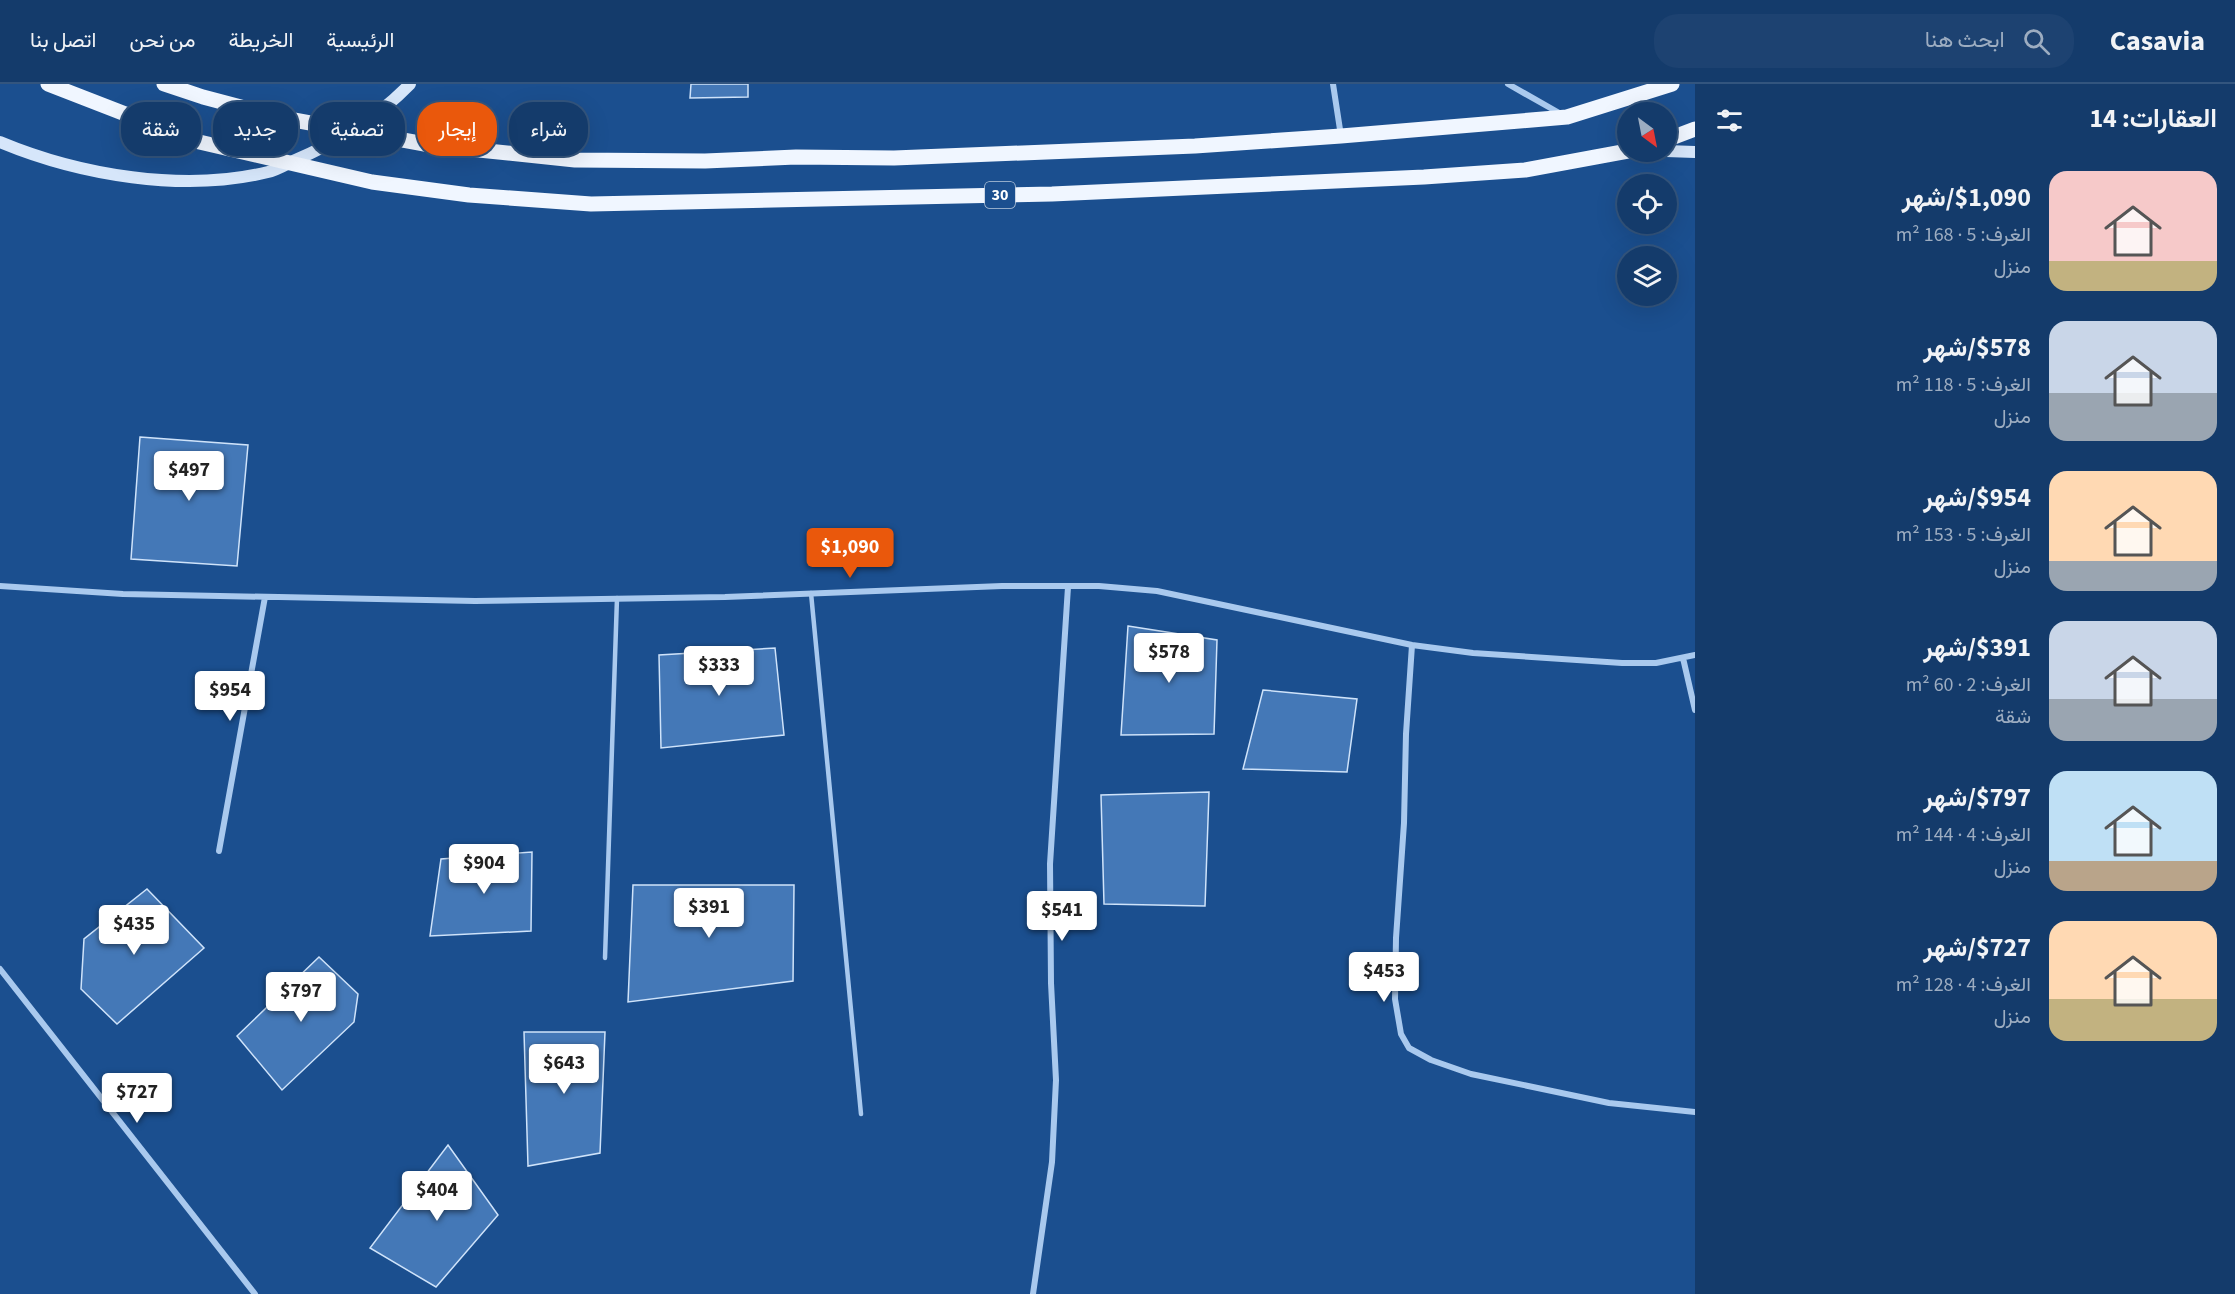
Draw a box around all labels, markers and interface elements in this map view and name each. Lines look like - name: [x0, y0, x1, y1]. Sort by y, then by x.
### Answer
- search box: [1654, 14, 2074, 68]
- text: Casavia: [2110, 21, 2205, 61]
- text: ابحث هنا: [1925, 24, 2005, 56]
- text: اتصل بنا: [30, 25, 96, 55]
- text: من نحن: [129, 25, 195, 55]
- text: الخريطة: [228, 25, 293, 55]
- text: الرئيسية: [326, 25, 394, 55]
- icon: search: [2020, 25, 2053, 58]
- text: العقارات: 14: [2089, 100, 2217, 137]
- chip: شقة: [121, 102, 201, 156]
- chip: جديد: [213, 102, 298, 156]
- chip: تصفية: [310, 102, 405, 156]
- chip: إيجار: [417, 102, 497, 156]
- chip: شراء: [509, 102, 588, 156]
- north arrow: [1617, 102, 1677, 162]
- map controls: [1617, 102, 1677, 306]
- icon: filters: [1713, 104, 1746, 137]
- button: locate: [1617, 174, 1677, 234]
- text: $1,090/شهر: [1902, 179, 2031, 216]
- road number: 30: [985, 182, 1015, 208]
- icon: home: [2097, 195, 2169, 267]
- text: الغرف: 5 · 168 m²: [1896, 221, 2031, 249]
- button: layers: [1617, 246, 1677, 306]
- text: منزل: [1994, 253, 2031, 281]
- text: $578/شهر: [1923, 329, 2031, 366]
- icon: home: [2097, 345, 2169, 417]
- text: الغرف: 5 · 118 m²: [1896, 371, 2031, 399]
- text: منزل: [1994, 403, 2031, 431]
- pin: $497: [153, 451, 225, 502]
- text: $497: [168, 456, 210, 484]
- text: $954/شهر: [1923, 479, 2031, 516]
- icon: home: [2097, 495, 2169, 567]
- text: الغرف: 5 · 153 m²: [1896, 521, 2031, 549]
- pin: $1,090: [801, 528, 899, 579]
- text: $1,090: [821, 533, 879, 561]
- text: منزل: [1994, 553, 2031, 581]
- text: $391/شهر: [1923, 629, 2031, 666]
- pin: $578: [1133, 633, 1205, 684]
- text: $578: [1148, 638, 1190, 666]
- icon: home: [2097, 645, 2169, 717]
- pin: $333: [683, 646, 755, 697]
- text: $333: [698, 651, 740, 679]
- pin: $954: [194, 671, 266, 722]
- text: الغرف: 2 · 60 m²: [1906, 671, 2031, 699]
- text: $954: [209, 676, 251, 704]
- text: شقة: [1995, 703, 2031, 731]
- text: $797/شهر: [1923, 779, 2031, 816]
- icon: home: [2097, 795, 2169, 867]
- text: الغرف: 4 · 144 m²: [1896, 821, 2031, 849]
- pin: $904: [448, 844, 520, 895]
- text: $904: [463, 849, 505, 877]
- text: منزل: [1994, 853, 2031, 881]
- pin: $391: [673, 888, 745, 939]
- pin: $541: [1026, 891, 1098, 942]
- text: $391: [688, 893, 730, 921]
- text: $541: [1041, 896, 1083, 924]
- pin: $435: [98, 905, 170, 956]
- text: $435: [113, 910, 155, 938]
- text: $727/شهر: [1923, 929, 2031, 966]
- icon: home: [2097, 945, 2169, 1017]
- pin: $453: [1348, 952, 1420, 1003]
- text: $453: [1363, 957, 1405, 985]
- text: الغرف: 4 · 128 m²: [1896, 971, 2031, 999]
- pin: $797: [265, 972, 337, 1023]
- text: $797: [280, 977, 322, 1005]
- text: منزل: [1994, 1003, 2031, 1031]
- pin: $643: [528, 1044, 600, 1095]
- text: $643: [543, 1049, 585, 1077]
- pin: $727: [101, 1073, 173, 1124]
- text: $727: [116, 1078, 158, 1106]
- pin: $404: [401, 1171, 473, 1222]
- text: $404: [416, 1176, 458, 1204]

